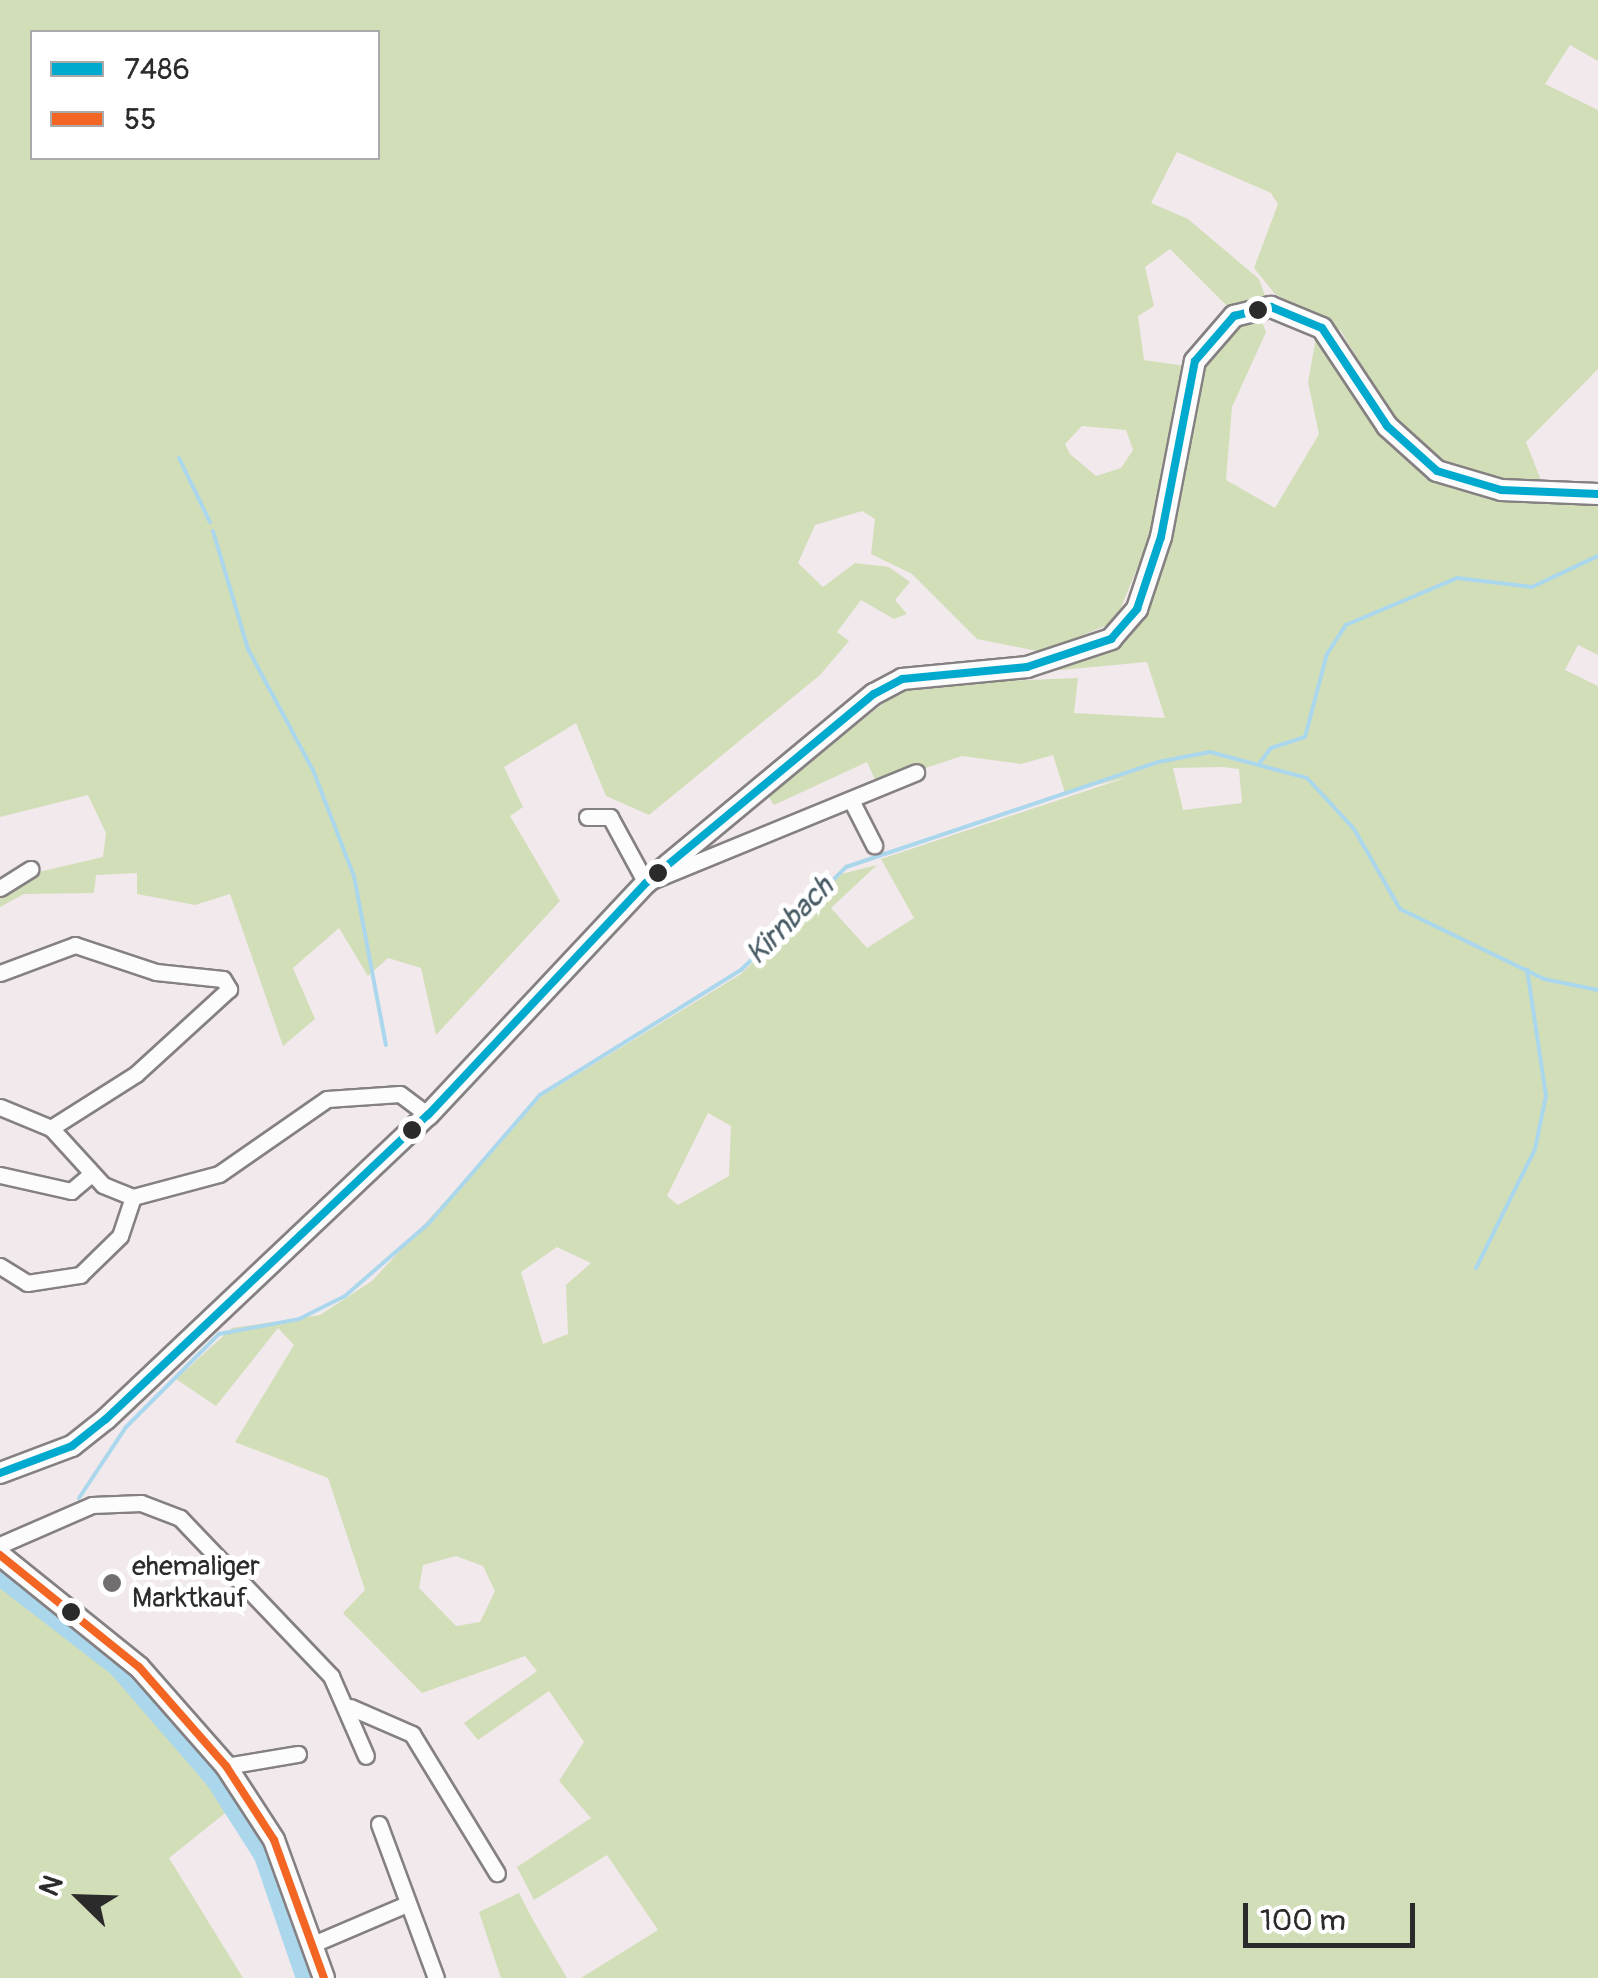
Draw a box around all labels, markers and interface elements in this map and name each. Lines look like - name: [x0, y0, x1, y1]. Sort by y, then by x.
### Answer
- legend: [30, 30, 380, 160]
- text: 7486: [124, 51, 190, 88]
- text: 55: [124, 101, 157, 138]
- unlabelled marker: [1248, 300, 1268, 320]
- unlabelled marker: [648, 863, 668, 883]
- water label: Kirnbach: [739, 870, 841, 972]
- unlabelled marker: [402, 1120, 422, 1140]
- place label: ehemaliger Marktkauf: [132, 1550, 260, 1616]
- marker: ehemaliger Marktkauf: [101, 1572, 123, 1594]
- unlabelled marker: [61, 1602, 81, 1622]
- north arrow: [30, 1848, 130, 1948]
- text: N: [32, 1871, 72, 1902]
- scale bar: [1248, 1883, 1420, 1945]
- text: 100 m: [1260, 1902, 1346, 1939]

